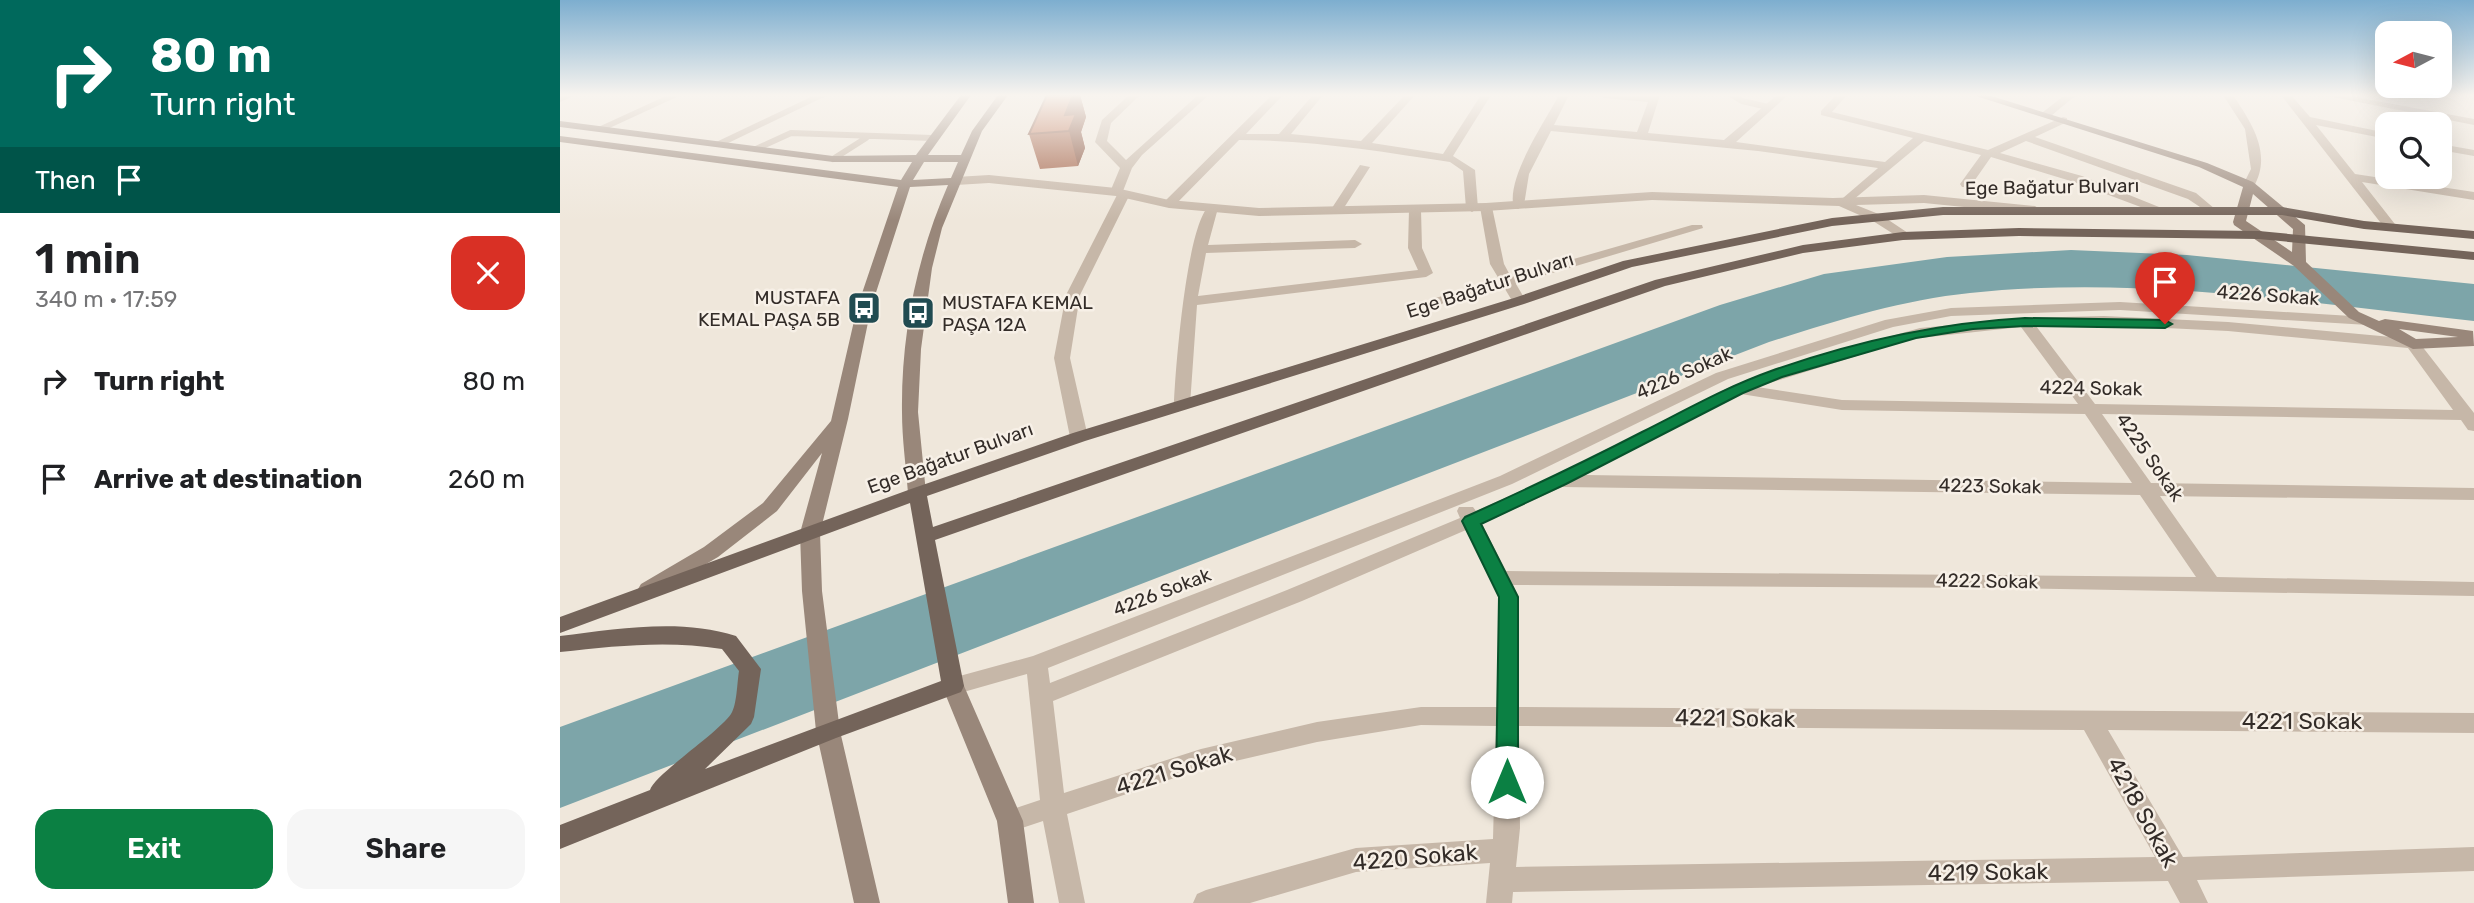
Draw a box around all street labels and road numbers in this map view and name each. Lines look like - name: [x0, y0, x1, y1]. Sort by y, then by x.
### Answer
- street label: Ege Bağatur Bulvarı: [1965, 174, 2139, 200]
- street label: Ege Bağatur Bulvarı: [1403, 247, 1577, 323]
- street label: 4226 Sokak: [2216, 280, 2320, 310]
- street label: 4226 Sokak: [1632, 341, 1736, 404]
- street label: 4224 Sokak: [2039, 376, 2143, 400]
- street label: 4225 Sokak: [2111, 408, 2189, 506]
- street label: Ege Bağatur Bulvarı: [864, 417, 1036, 499]
- street label: 4223 Sokak: [1938, 474, 2042, 498]
- street label: 4226 Sokak: [1110, 563, 1214, 621]
- street label: 4222 Sokak: [1936, 569, 2039, 593]
- street label: 4221 Sokak: [1675, 703, 1796, 733]
- street label: 4221 Sokak: [2242, 707, 2362, 735]
- street label: 4221 Sokak: [1112, 739, 1236, 801]
- street label: 4218 Sokak: [2101, 752, 2185, 872]
- street label: 4220 Sokak: [1351, 838, 1479, 876]
- street label: 4219 Sokak: [1927, 857, 2049, 887]

